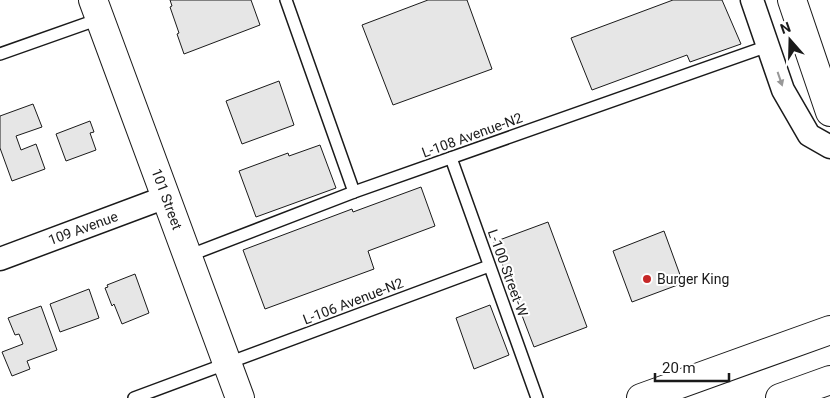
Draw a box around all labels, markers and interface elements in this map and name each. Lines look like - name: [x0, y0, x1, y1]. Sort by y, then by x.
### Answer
- north arrow: [765, 15, 815, 65]
- text: N: [778, 19, 793, 37]
- one-way arrow: [776, 72, 784, 87]
- street label: L-108 Avenue-N2: [419, 109, 525, 161]
- street label: 101 Street: [149, 166, 186, 232]
- street label: 109 Avenue: [46, 208, 120, 248]
- street label: L-100 Street-W: [485, 227, 531, 319]
- place label: Burger King: [657, 271, 729, 287]
- marker: Burger King: [641, 273, 653, 285]
- street label: L-106 Avenue-N2: [301, 274, 405, 327]
- scale bar: [655, 350, 729, 382]
- text: 20 m: [662, 359, 696, 377]

